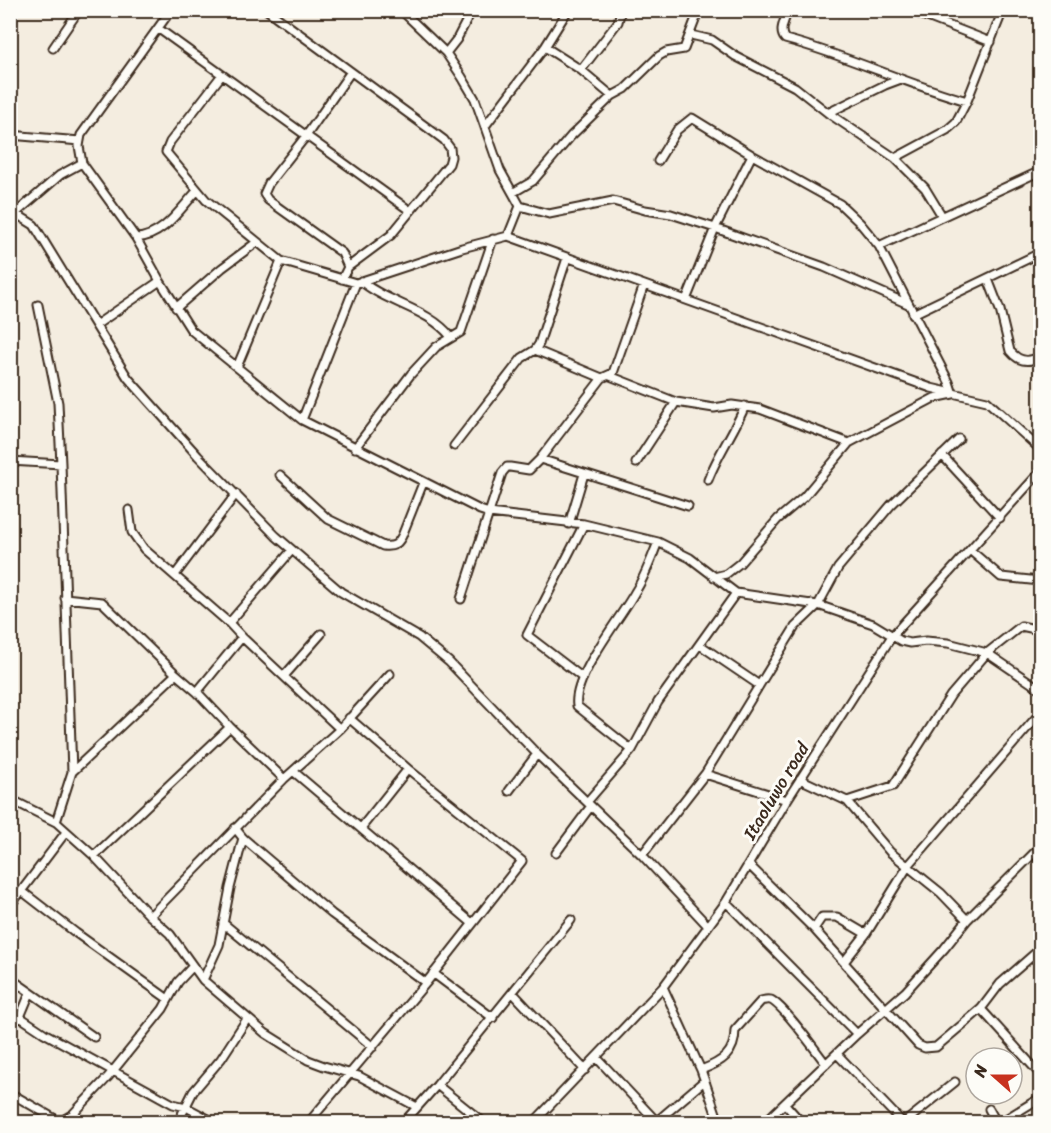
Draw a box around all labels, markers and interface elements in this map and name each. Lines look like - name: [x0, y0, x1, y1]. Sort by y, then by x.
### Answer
- street label: Itaoluwo road: [734, 735, 819, 847]
- north arrow: [964, 1046, 1024, 1106]
- text: N: [965, 1060, 996, 1082]

